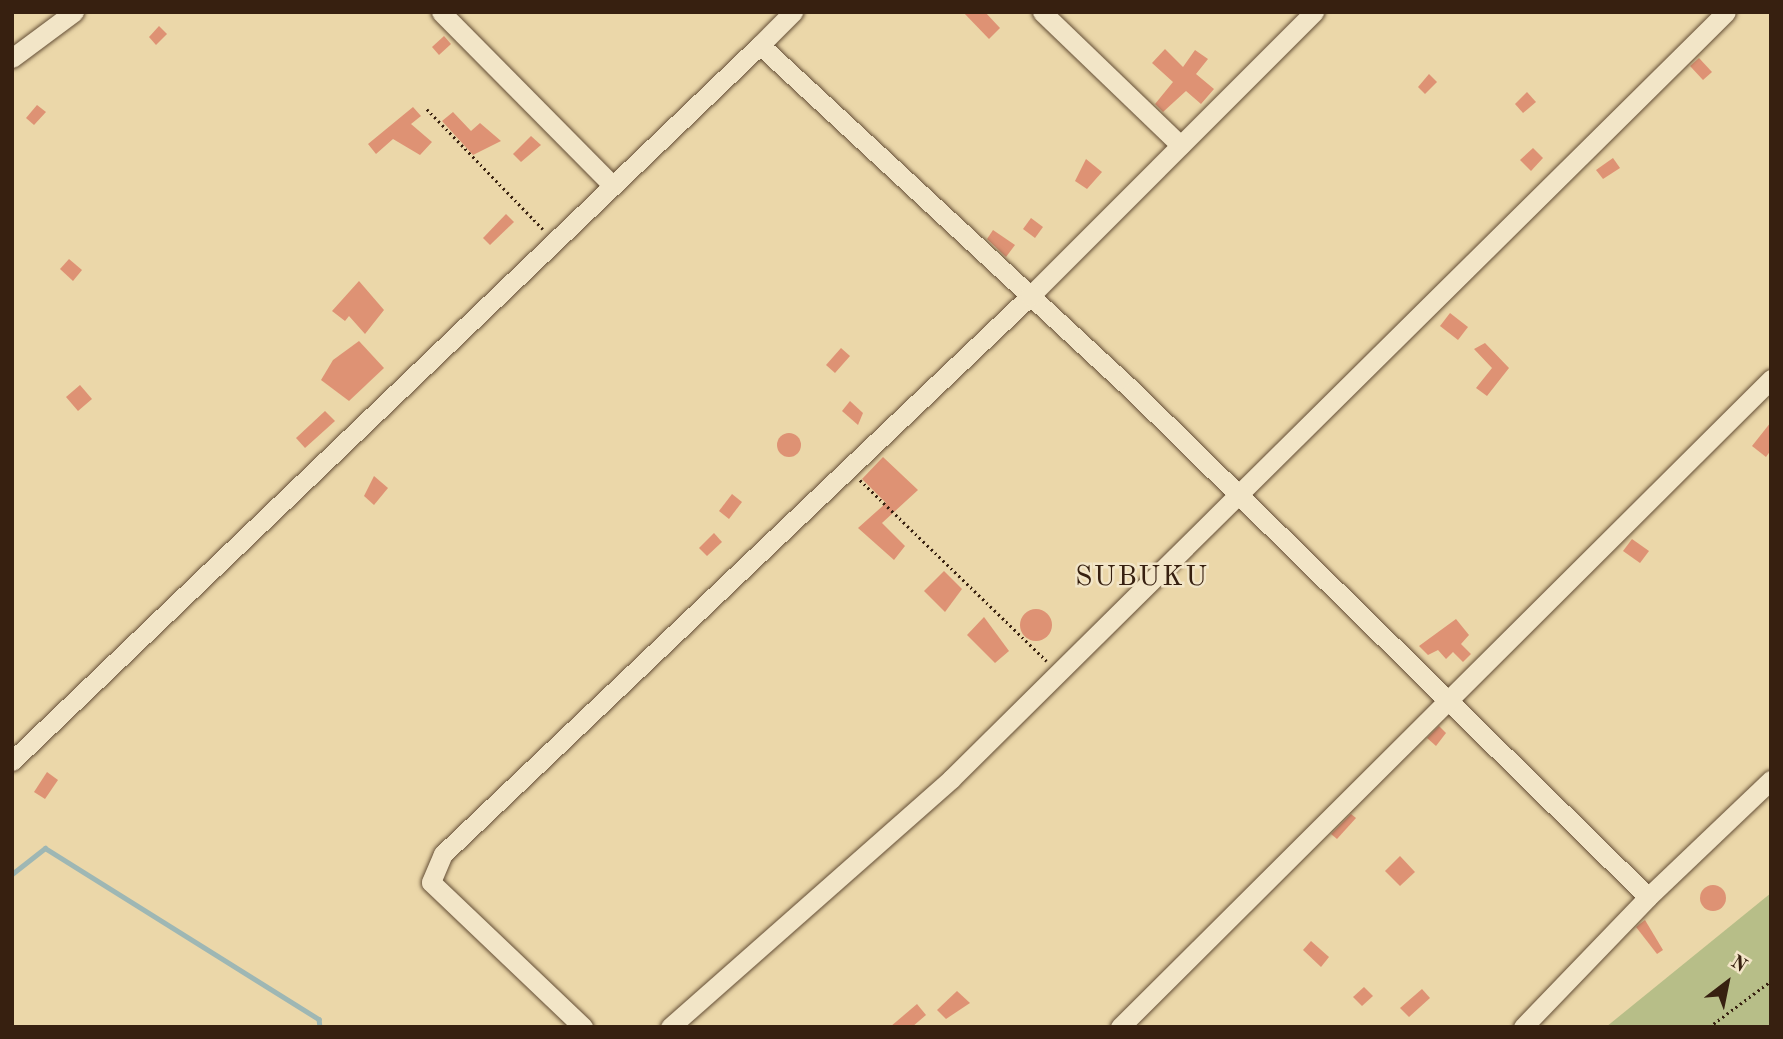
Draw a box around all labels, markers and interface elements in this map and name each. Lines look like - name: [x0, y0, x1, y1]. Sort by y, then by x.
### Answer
- district label: SUBUKU: [1076, 561, 1208, 595]
- north arrow: [1692, 948, 1762, 1018]
- text: N: [1727, 953, 1750, 977]

